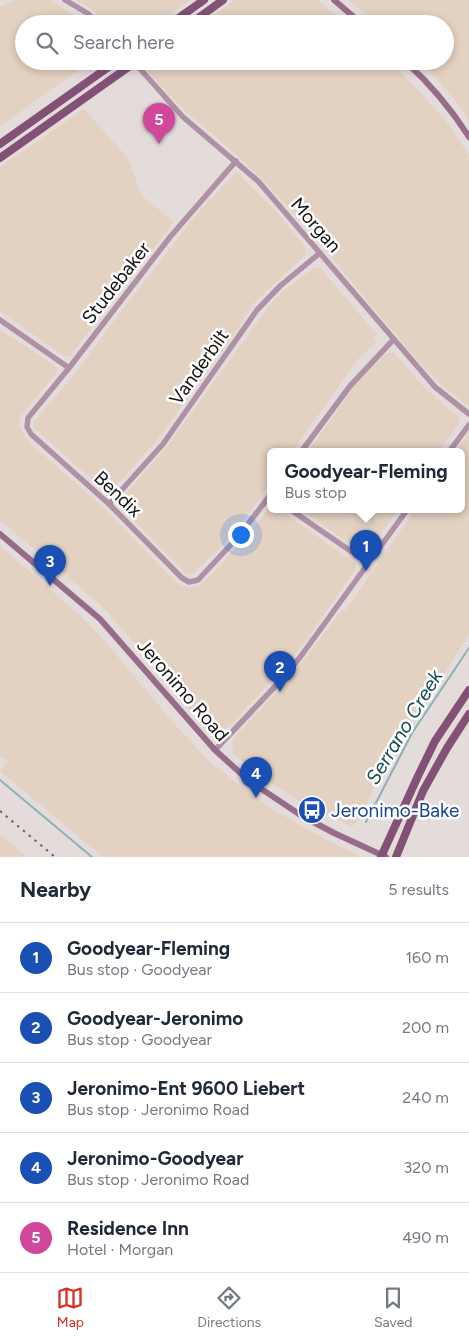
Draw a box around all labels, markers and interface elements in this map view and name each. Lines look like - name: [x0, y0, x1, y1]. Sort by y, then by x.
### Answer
- search box: [15, 15, 454, 70]
- icon: search: [33, 29, 61, 57]
- text: Search here: [73, 31, 175, 54]
- pin: 5: [143, 103, 175, 144]
- street label: Morgan: [286, 193, 346, 257]
- street label: Studebaker: [77, 237, 155, 329]
- street label: Vanderbilt: [164, 325, 234, 409]
- popup: [267, 448, 465, 513]
- text: Goodyear-Fleming: [284, 460, 448, 483]
- street label: Bendix: [89, 466, 147, 522]
- text: Bus stop: [284, 483, 347, 502]
- your location: [228, 522, 254, 548]
- pin: 1: [350, 530, 382, 571]
- pin: 3: [34, 545, 66, 586]
- street label: Jeronimo Road: [132, 634, 234, 746]
- pin: 2: [264, 651, 296, 692]
- water label: Serrano Creek: [360, 664, 448, 789]
- pin: 4: [240, 757, 272, 798]
- bus stop icon: Jeronimo-Bake: [297, 795, 327, 825]
- place label: Jeronimo-Bake: [331, 799, 459, 822]
- text: Nearby: [20, 877, 91, 902]
- text: 5 results: [388, 880, 449, 899]
- text: Goodyear-Fleming: [67, 937, 230, 960]
- text: 1: [33, 948, 39, 967]
- text: 160 m: [406, 948, 449, 967]
- text: Bus stop · Goodyear: [67, 960, 212, 979]
- text: Goodyear-Jeronimo: [67, 1007, 243, 1030]
- text: 2: [31, 1018, 41, 1037]
- text: 200 m: [402, 1018, 449, 1037]
- text: Bus stop · Goodyear: [67, 1030, 212, 1049]
- text: Jeronimo-Ent 9600 Liebert: [67, 1077, 305, 1100]
- text: 3: [32, 1088, 40, 1107]
- text: 240 m: [402, 1088, 449, 1107]
- text: Bus stop · Jeronimo Road: [67, 1100, 249, 1119]
- text: Jeronimo-Goodyear: [67, 1147, 243, 1170]
- text: 4: [31, 1158, 41, 1177]
- text: 320 m: [404, 1158, 449, 1177]
- text: Bus stop · Jeronimo Road: [67, 1170, 249, 1189]
- text: Residence Inn: [67, 1217, 189, 1240]
- text: 5: [31, 1228, 41, 1247]
- text: 490 m: [402, 1228, 449, 1247]
- text: Hotel · Morgan: [67, 1240, 173, 1259]
- tab: Map: [56, 1284, 84, 1331]
- tab: Directions: [197, 1284, 261, 1331]
- tab: Saved: [374, 1284, 413, 1331]

